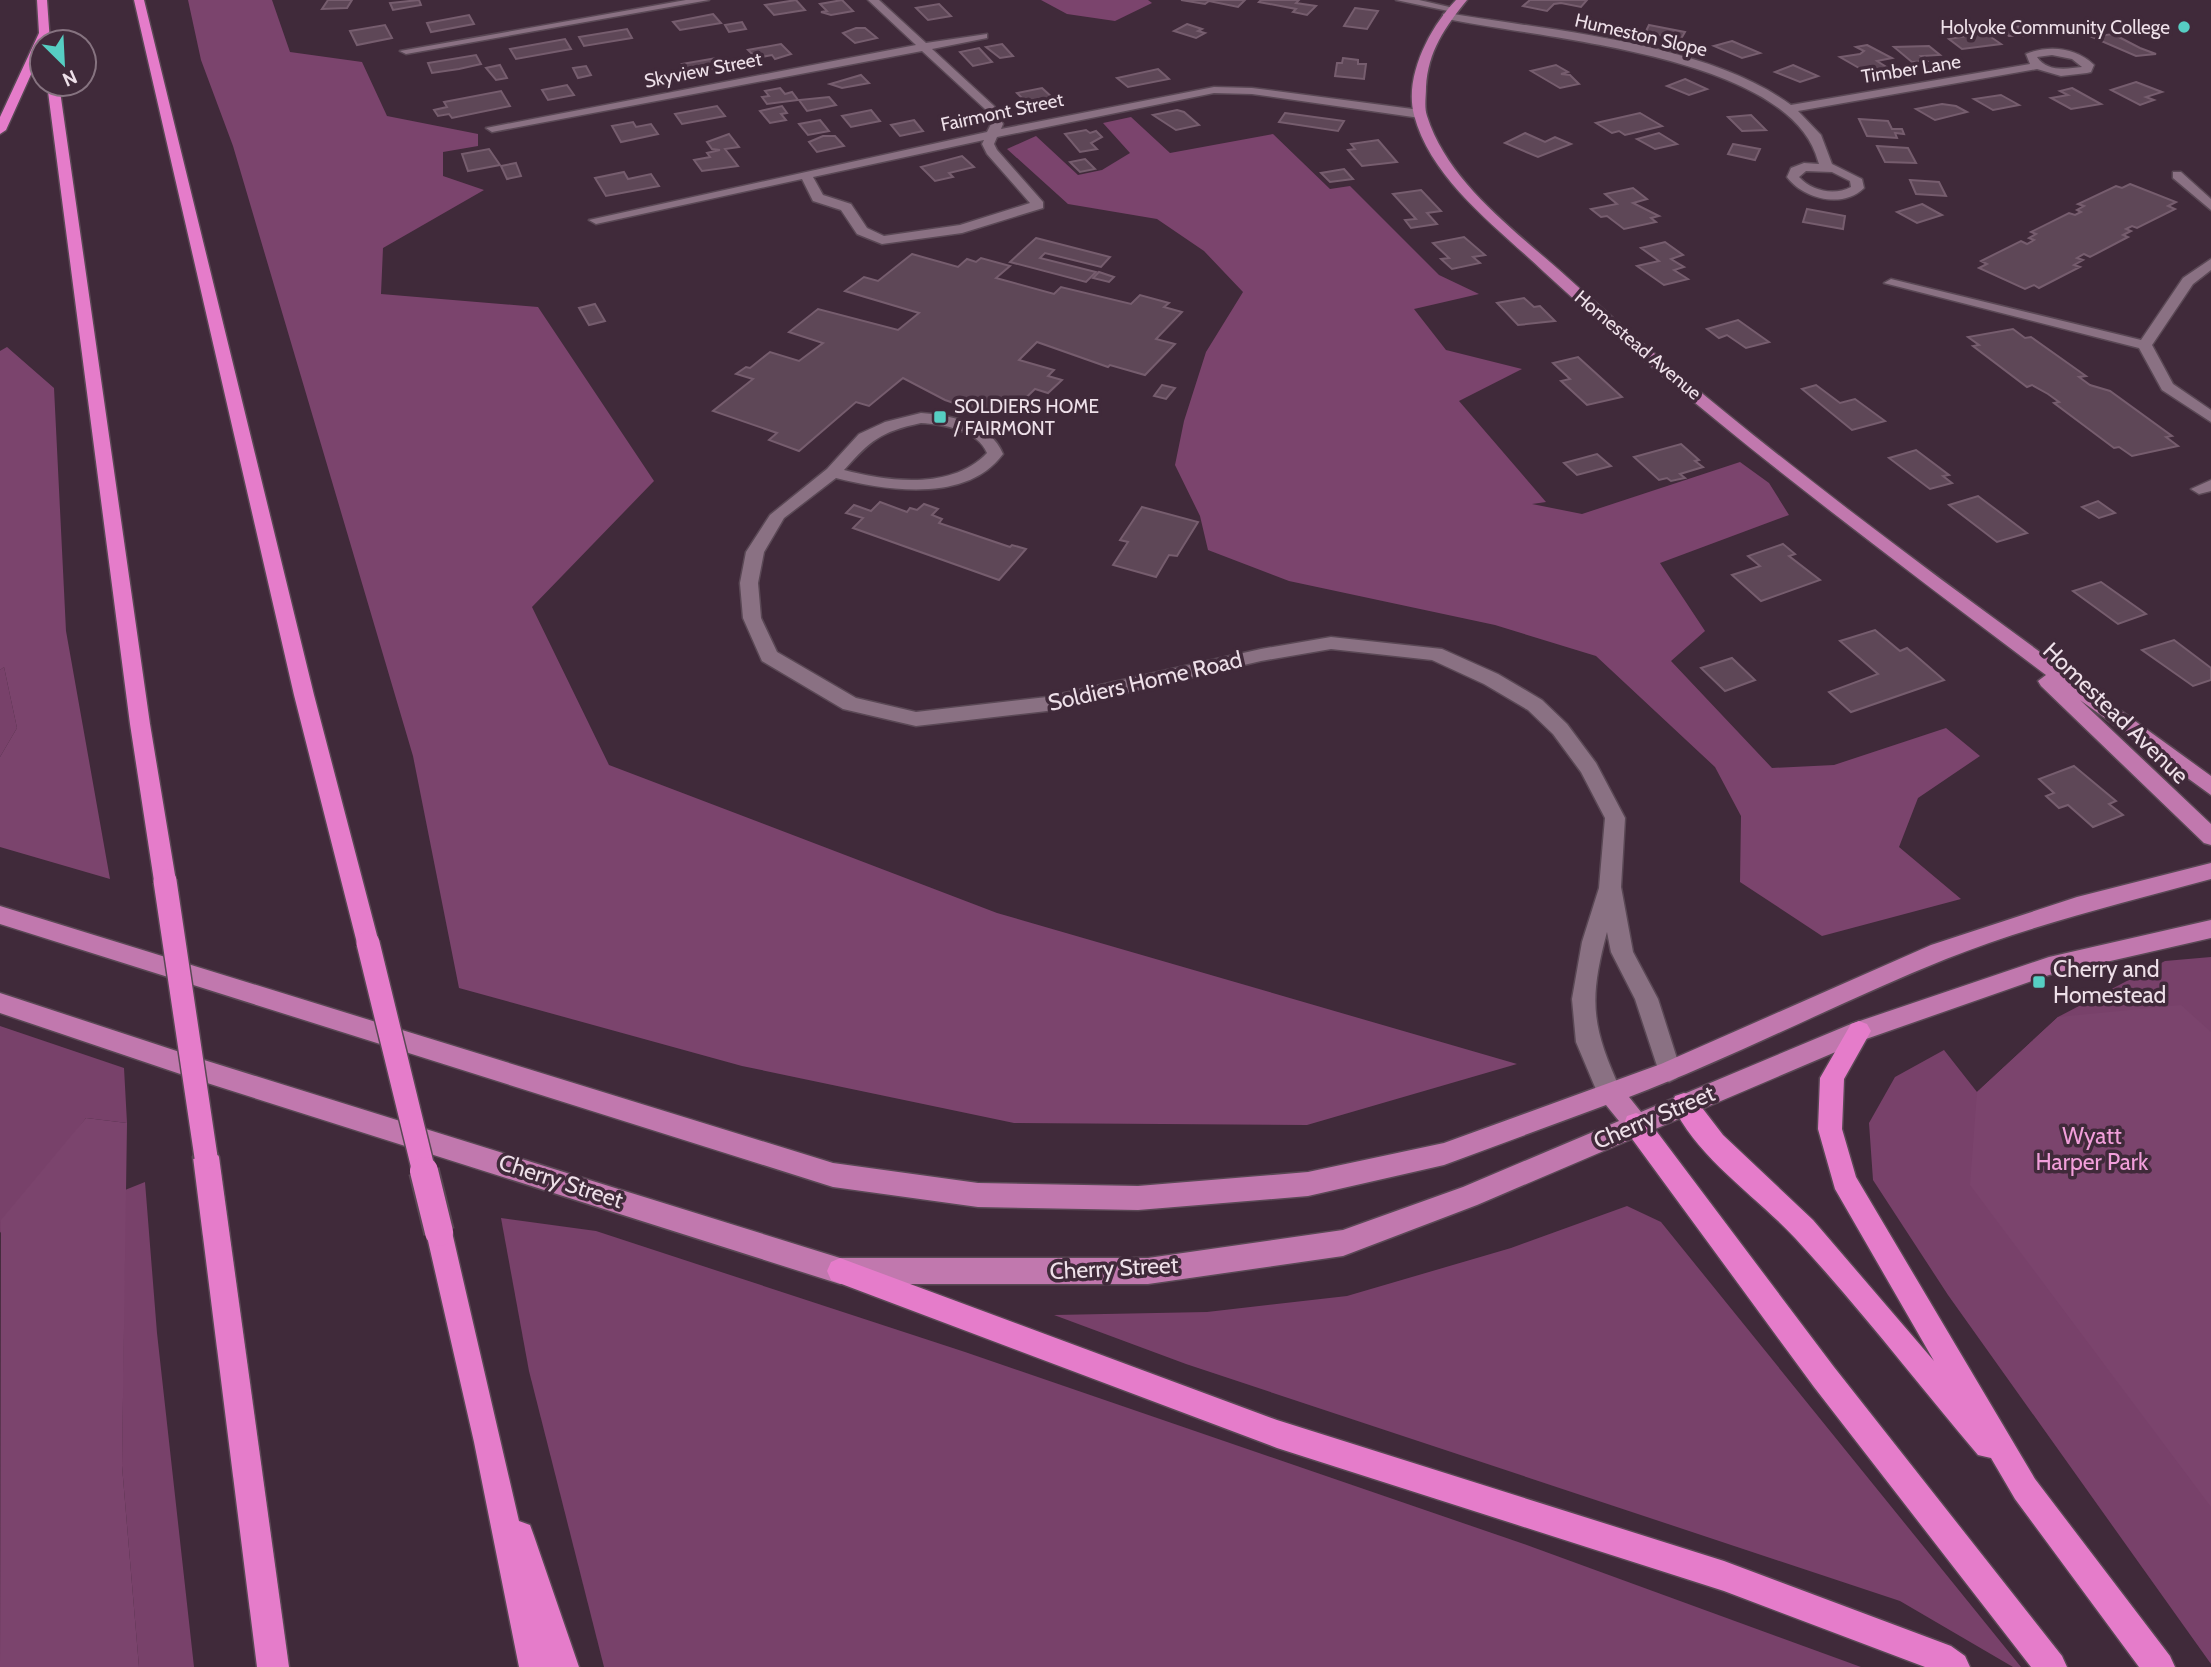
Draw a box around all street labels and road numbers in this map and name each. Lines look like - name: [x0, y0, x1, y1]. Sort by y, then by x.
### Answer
- street label: Humeston Slope: [1573, 9, 1710, 61]
- street label: Skyview Street: [642, 47, 764, 93]
- street label: Timber Lane: [1860, 50, 1963, 88]
- street label: Fairmont Street: [938, 88, 1066, 136]
- street label: Homestead Avenue: [1570, 285, 1706, 405]
- street label: Homestead Avenue: [2037, 636, 2195, 790]
- street label: Soldiers Home Road: [1045, 645, 1245, 717]
- street label: Cherry Street: [1589, 1079, 1719, 1155]
- street label: Cherry Street: [495, 1148, 627, 1214]
- street label: Cherry Street: [1049, 1251, 1179, 1285]

